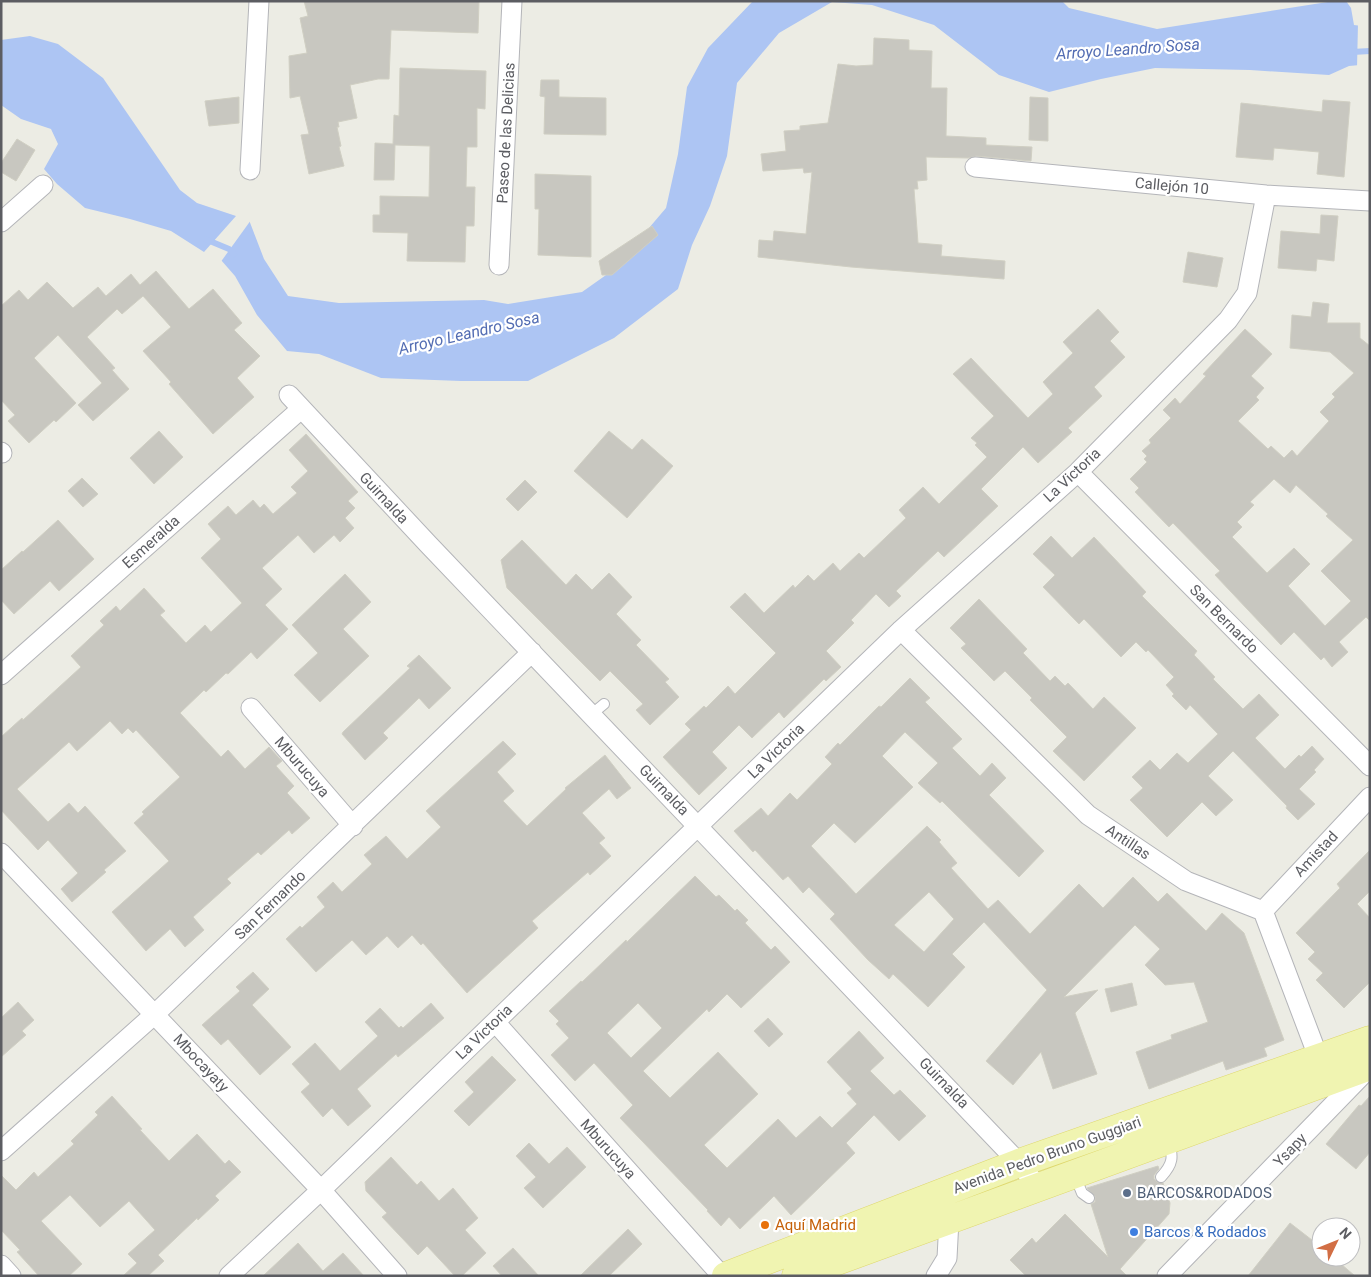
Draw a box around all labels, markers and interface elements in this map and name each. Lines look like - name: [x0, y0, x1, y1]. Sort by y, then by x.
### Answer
- water label: Arroyo Leandro Sosa: [1055, 35, 1200, 64]
- street label: Paseo de las Delicias: [493, 62, 519, 204]
- street label: Callejón 10: [1134, 174, 1210, 198]
- water label: Arroyo Leandro Sosa: [396, 308, 541, 359]
- street label: La Victoria: [1040, 444, 1104, 506]
- street label: Guirnalda: [356, 468, 412, 528]
- street label: Esmeralda: [119, 512, 183, 572]
- street label: San Bernardo: [1186, 581, 1262, 657]
- street label: La Victoria: [744, 720, 808, 782]
- street label: Mburucuya: [271, 733, 333, 801]
- street label: Guirnalda: [635, 761, 693, 819]
- street label: Antillas: [1102, 821, 1154, 863]
- street label: Amistad: [1290, 827, 1342, 881]
- street label: San Fernando: [231, 867, 309, 943]
- street label: La Victoria: [452, 1001, 516, 1063]
- street label: Mbocayaty: [169, 1030, 233, 1096]
- street label: Guirnalda: [915, 1054, 973, 1112]
- street label: Avenida Pedro Bruno Guggiari: [950, 1113, 1144, 1197]
- street label: Mburucuya: [576, 1115, 640, 1183]
- street label: Ysapy: [1270, 1129, 1310, 1171]
- place label: BARCOS&RODADOS: [1137, 1184, 1272, 1202]
- marker: BARCOS&RODADOS: [1121, 1187, 1133, 1199]
- place label: Aquí Madrid: [775, 1216, 856, 1234]
- north arrow: [1311, 1217, 1361, 1267]
- marker: Aquí Madrid: [759, 1219, 771, 1231]
- place label: Barcos & Rodados: [1144, 1223, 1267, 1241]
- text: N: [1336, 1224, 1355, 1242]
- marker: Barcos & Rodados: [1128, 1226, 1140, 1238]

